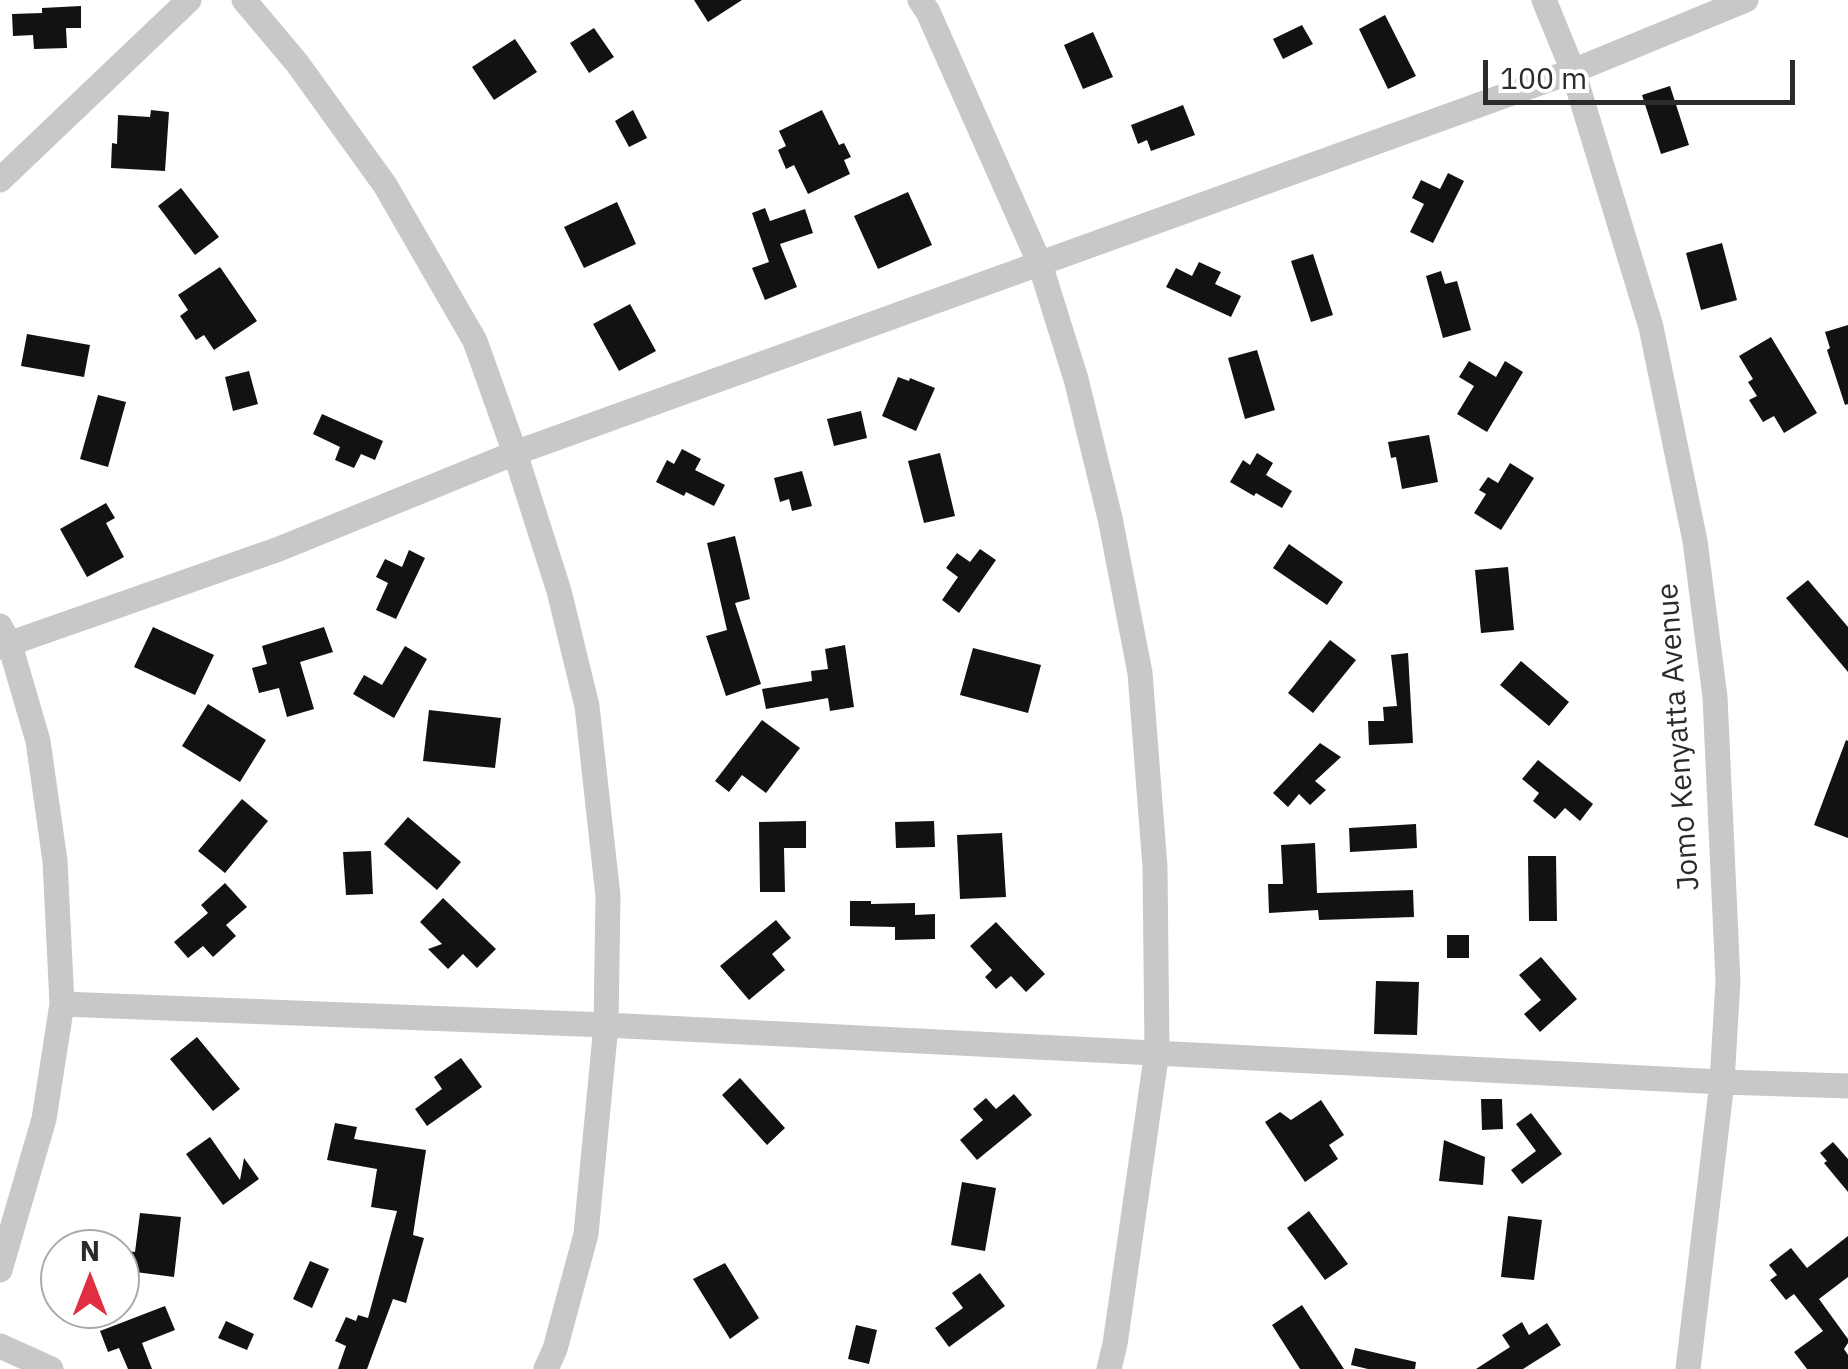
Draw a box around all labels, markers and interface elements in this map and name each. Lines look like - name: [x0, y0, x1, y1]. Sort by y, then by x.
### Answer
- scale bar: [1488, 40, 1800, 102]
- text: 100 m: [1500, 58, 1587, 97]
- street label: Jomo Kenyatta Avenue: [1650, 582, 1708, 892]
- north arrow: [40, 1229, 140, 1329]
- text: N: [80, 1232, 100, 1269]

